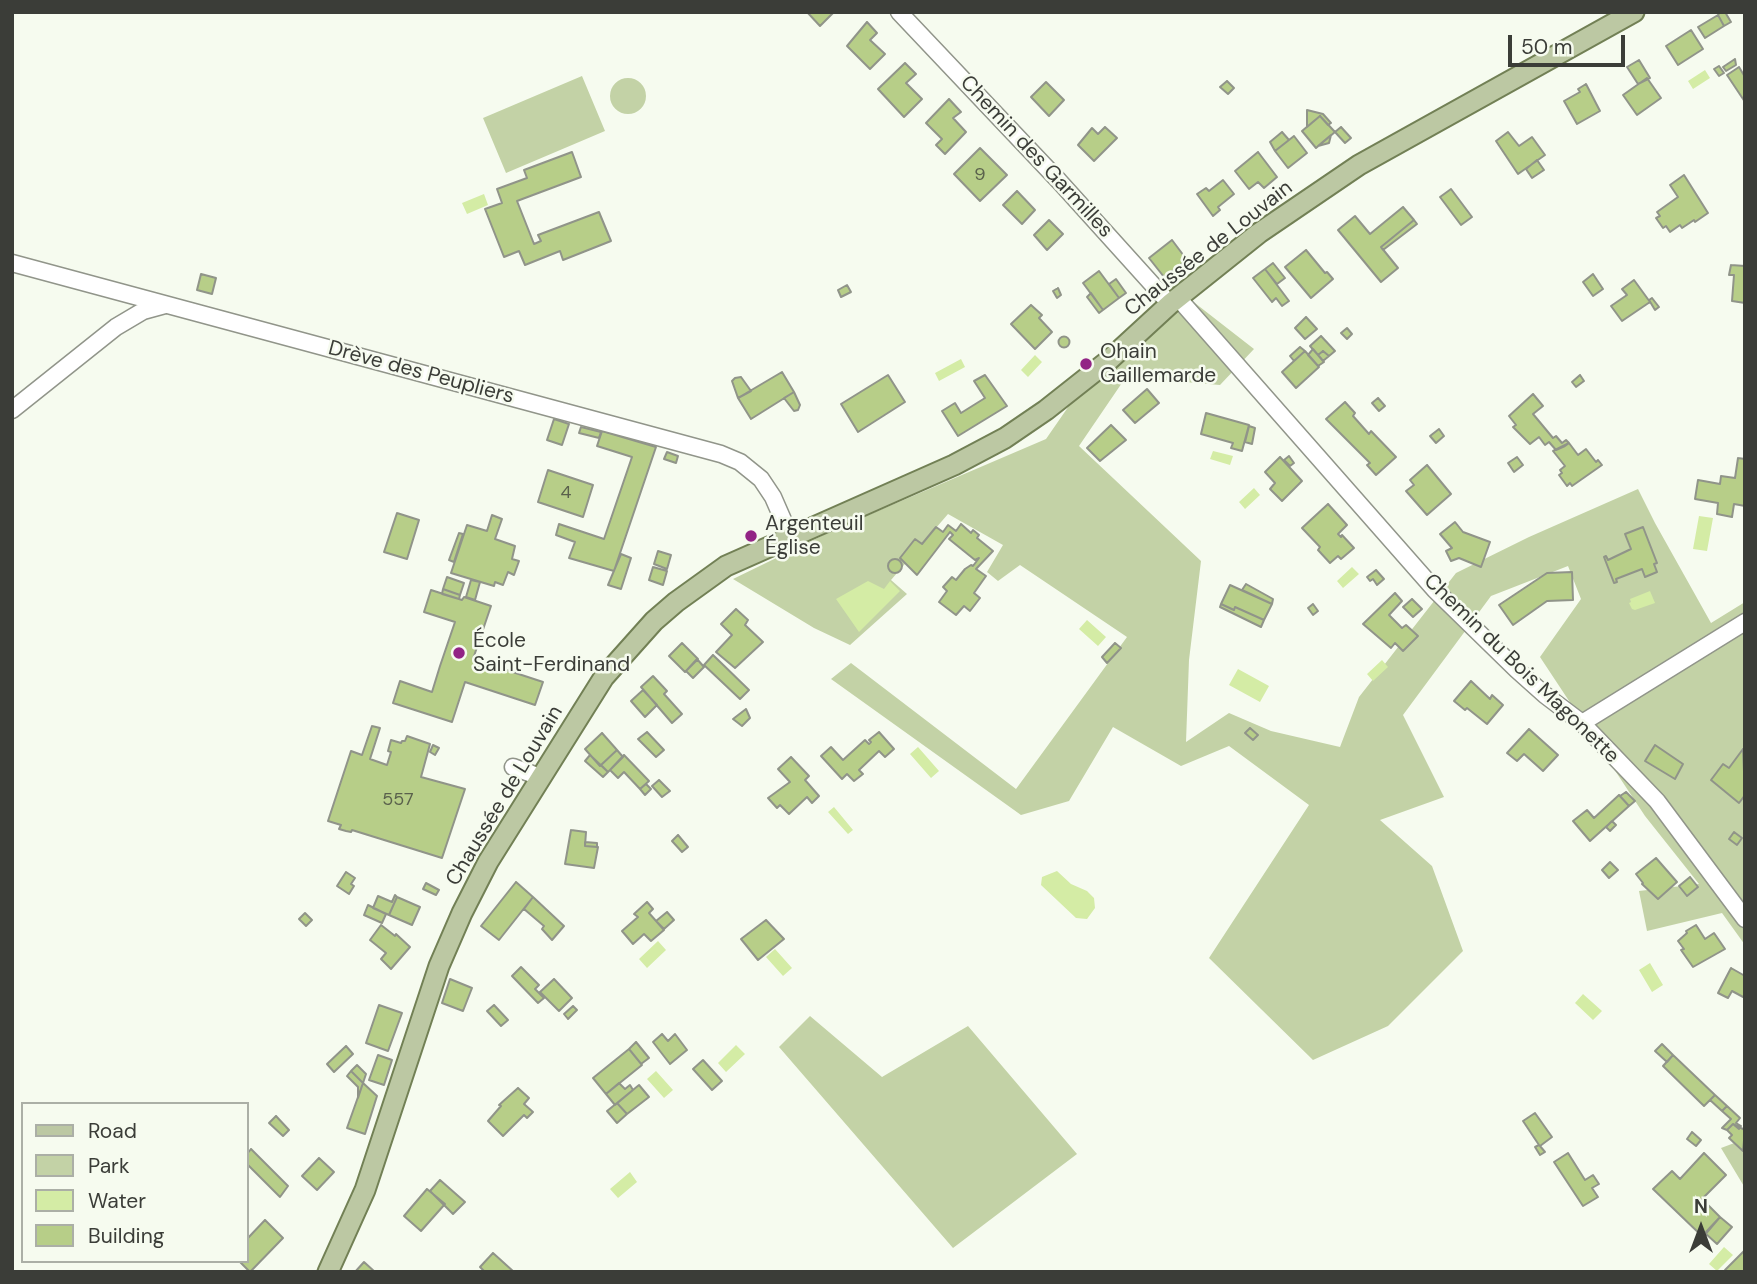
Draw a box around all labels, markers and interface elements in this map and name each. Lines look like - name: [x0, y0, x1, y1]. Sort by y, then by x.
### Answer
- scale bar: [1512, 21, 1629, 65]
- text: 50 m: [1521, 33, 1572, 61]
- street label: Chemin des Garmilles: [954, 71, 1118, 243]
- house number: 9: [974, 164, 986, 186]
- street label: Chaussée de Louvain: [1120, 176, 1298, 322]
- street label: Drève des Peupliers: [325, 336, 517, 410]
- place label: Ohain Gaillemarde: [1100, 339, 1216, 389]
- marker: Ohain Gaillemarde: [1078, 356, 1094, 372]
- house number: 4: [561, 482, 571, 504]
- place label: Argenteuil Église: [765, 511, 863, 561]
- marker: Argenteuil Église: [743, 528, 759, 544]
- street label: Chemin du Bois Magonette: [1418, 569, 1624, 769]
- place label: École Saint-Ferdinand: [473, 628, 630, 678]
- marker: École Saint-Ferdinand: [451, 645, 467, 661]
- street label: Chaussée de Louvain: [441, 701, 569, 891]
- house number: 557: [382, 789, 414, 811]
- legend: [21, 1102, 248, 1263]
- text: Road: [88, 1117, 137, 1145]
- text: Park: [88, 1152, 129, 1180]
- text: Water: [88, 1187, 146, 1215]
- north arrow: [1666, 1193, 1736, 1263]
- text: N: [1694, 1194, 1708, 1219]
- text: Building: [88, 1222, 164, 1250]

